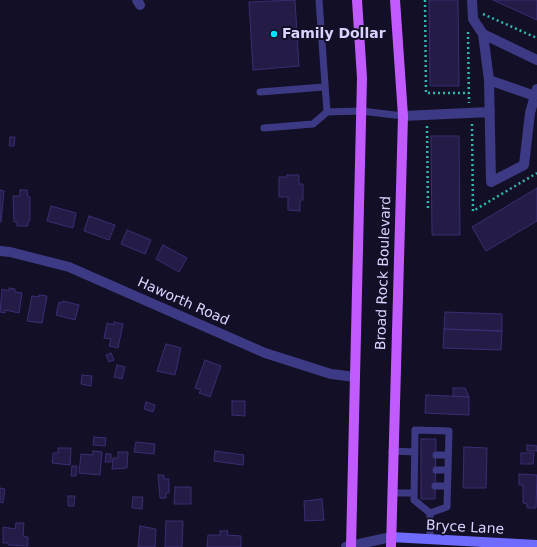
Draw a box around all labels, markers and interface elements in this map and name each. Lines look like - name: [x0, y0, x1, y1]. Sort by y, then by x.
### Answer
- place label: Family Dollar: [282, 26, 386, 42]
- marker: Family Dollar: [269, 29, 279, 39]
- street label: Broad Rock Boulevard: [373, 196, 395, 350]
- street label: Haworth Road: [134, 274, 232, 330]
- street label: Bryce Lane: [425, 518, 505, 538]

